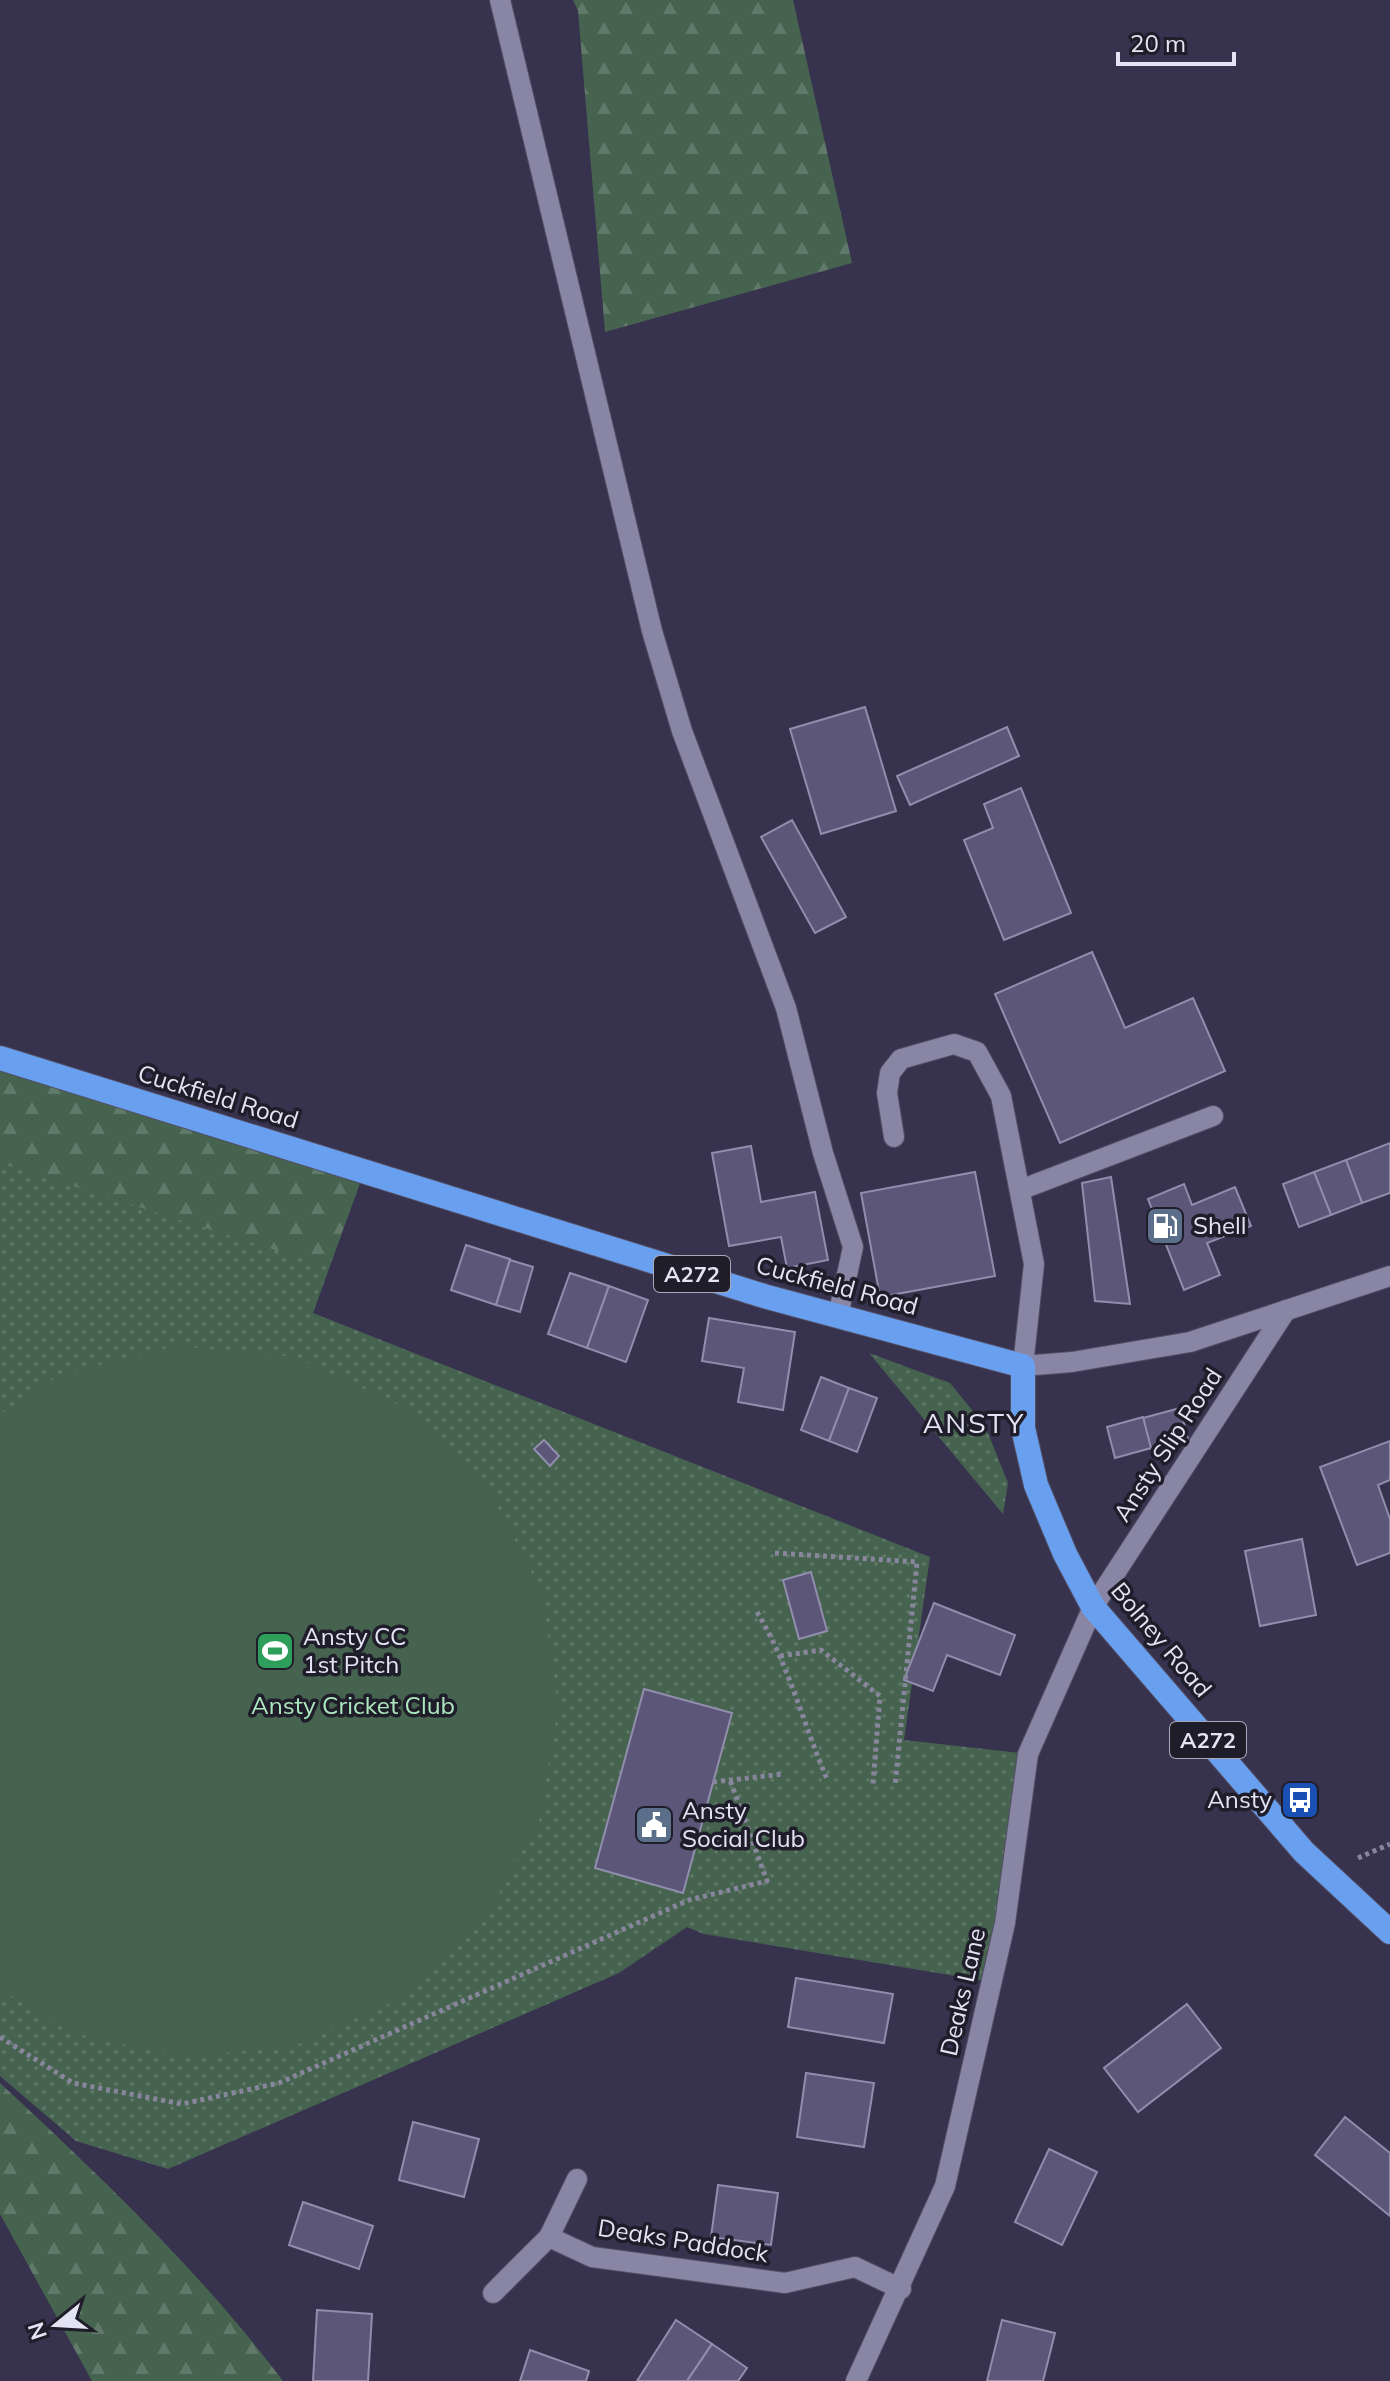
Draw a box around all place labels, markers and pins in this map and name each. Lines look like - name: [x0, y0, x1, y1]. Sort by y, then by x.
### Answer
- fuel station icon: Shell: [1144, 1205, 1186, 1247]
- place label: Shell: [1193, 1210, 1247, 1240]
- place label: Ansty CC 1st Pitch: [303, 1621, 406, 1679]
- sports icon: Ansty CC 1st Pitch: [254, 1630, 296, 1672]
- bus stop icon: Ansty: [1279, 1779, 1321, 1821]
- place label: Ansty: [1207, 1784, 1272, 1814]
- place label: Ansty Social Club: [682, 1795, 805, 1853]
- public building icon: Ansty Social Club: [633, 1804, 675, 1846]

